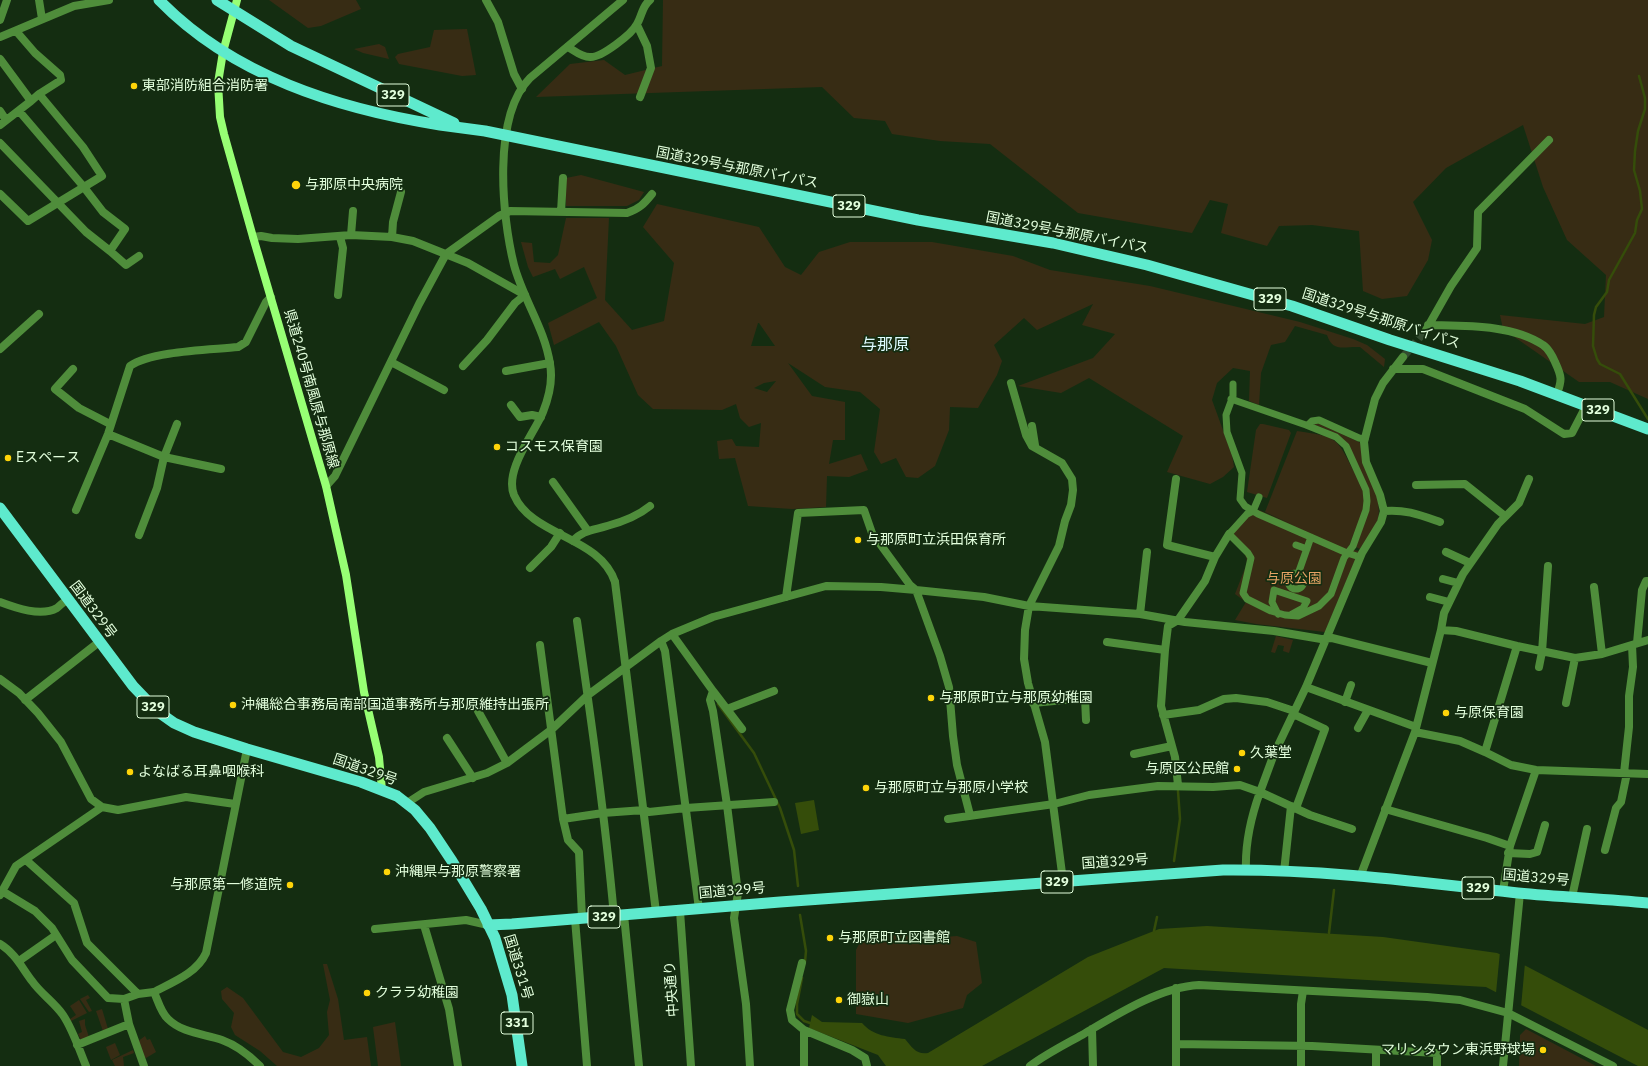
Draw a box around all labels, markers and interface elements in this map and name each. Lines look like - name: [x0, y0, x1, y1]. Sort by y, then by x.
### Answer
- place label: 東部消防組合消防署: [142, 78, 268, 94]
- marker: 東部消防組合消防署: [129, 81, 139, 91]
- road number: 329: [377, 84, 409, 106]
- street label: 国道329号与那原バイパス: [654, 144, 820, 192]
- place label: 与那原中央病院: [305, 177, 403, 193]
- marker: 与那原中央病院: [290, 179, 302, 191]
- road number: 329: [833, 195, 865, 217]
- street label: 国道329号与那原バイパス: [984, 209, 1150, 257]
- street label: 国道329号与那原バイパス: [1300, 285, 1462, 353]
- road number: 329: [1254, 288, 1286, 310]
- street label: 県道240号南風原与那原線: [280, 307, 342, 471]
- district label: 与那原: [861, 335, 909, 355]
- road number: 329: [1582, 399, 1614, 421]
- place label: コスモス保育園: [505, 439, 603, 455]
- marker: コスモス保育園: [492, 442, 502, 452]
- place label: Eスペース: [16, 450, 80, 466]
- marker: Eスペース: [3, 453, 13, 463]
- place label: 与那原町立浜田保育所: [866, 532, 1006, 548]
- marker: 与那原町立浜田保育所: [853, 535, 863, 545]
- park label: 与原公園: [1266, 571, 1322, 587]
- street label: 国道329号: [66, 578, 120, 642]
- place label: 与那原町立与那原幼稚園: [939, 690, 1093, 706]
- marker: 与那原町立与那原幼稚園: [926, 693, 936, 703]
- road number: 329: [137, 696, 169, 718]
- place label: 沖縄総合事務局南部国道事務所与那原維持出張所: [241, 697, 549, 713]
- marker: 沖縄総合事務局南部国道事務所与那原維持出張所: [228, 700, 238, 710]
- place label: 与原保育園: [1454, 705, 1524, 721]
- marker: 与原保育園: [1441, 708, 1451, 718]
- place label: 久葉堂: [1250, 745, 1292, 761]
- marker: 久葉堂: [1237, 748, 1247, 758]
- street label: 国道329号: [330, 751, 400, 789]
- place label: 与原区公民館: [1145, 761, 1229, 777]
- place label: よなばる耳鼻咽喉科: [138, 764, 264, 780]
- marker: 与原区公民館: [1232, 764, 1242, 774]
- marker: よなばる耳鼻咽喉科: [125, 767, 135, 777]
- place label: 与那原町立与那原小学校: [874, 780, 1028, 796]
- marker: 与那原町立与那原小学校: [861, 783, 871, 793]
- street label: 国道329号: [1081, 851, 1149, 873]
- place label: 沖縄県与那原警察署: [395, 864, 521, 880]
- marker: 沖縄県与那原警察署: [382, 867, 392, 877]
- street label: 国道329号: [1502, 867, 1570, 889]
- road number: 329: [1041, 871, 1073, 893]
- place label: 与那原第一修道院: [170, 877, 282, 893]
- road number: 329: [1462, 877, 1494, 899]
- marker: 与那原第一修道院: [285, 880, 295, 890]
- street label: 国道329号: [698, 880, 766, 902]
- road number: 329: [588, 906, 620, 928]
- place label: 与那原町立図書館: [838, 930, 950, 946]
- street label: 国道331号: [500, 932, 536, 1002]
- marker: 与那原町立図書館: [825, 933, 835, 943]
- street label: 中央通り: [662, 960, 682, 1018]
- place label: クララ幼稚園: [375, 985, 459, 1001]
- marker: クララ幼稚園: [362, 988, 372, 998]
- place label: 御嶽山: [847, 992, 889, 1008]
- marker: 御嶽山: [834, 995, 844, 1005]
- road number: 331: [501, 1012, 533, 1034]
- place label: マリンタウン東浜野球場: [1381, 1042, 1535, 1058]
- marker: マリンタウン東浜野球場: [1538, 1045, 1548, 1055]

